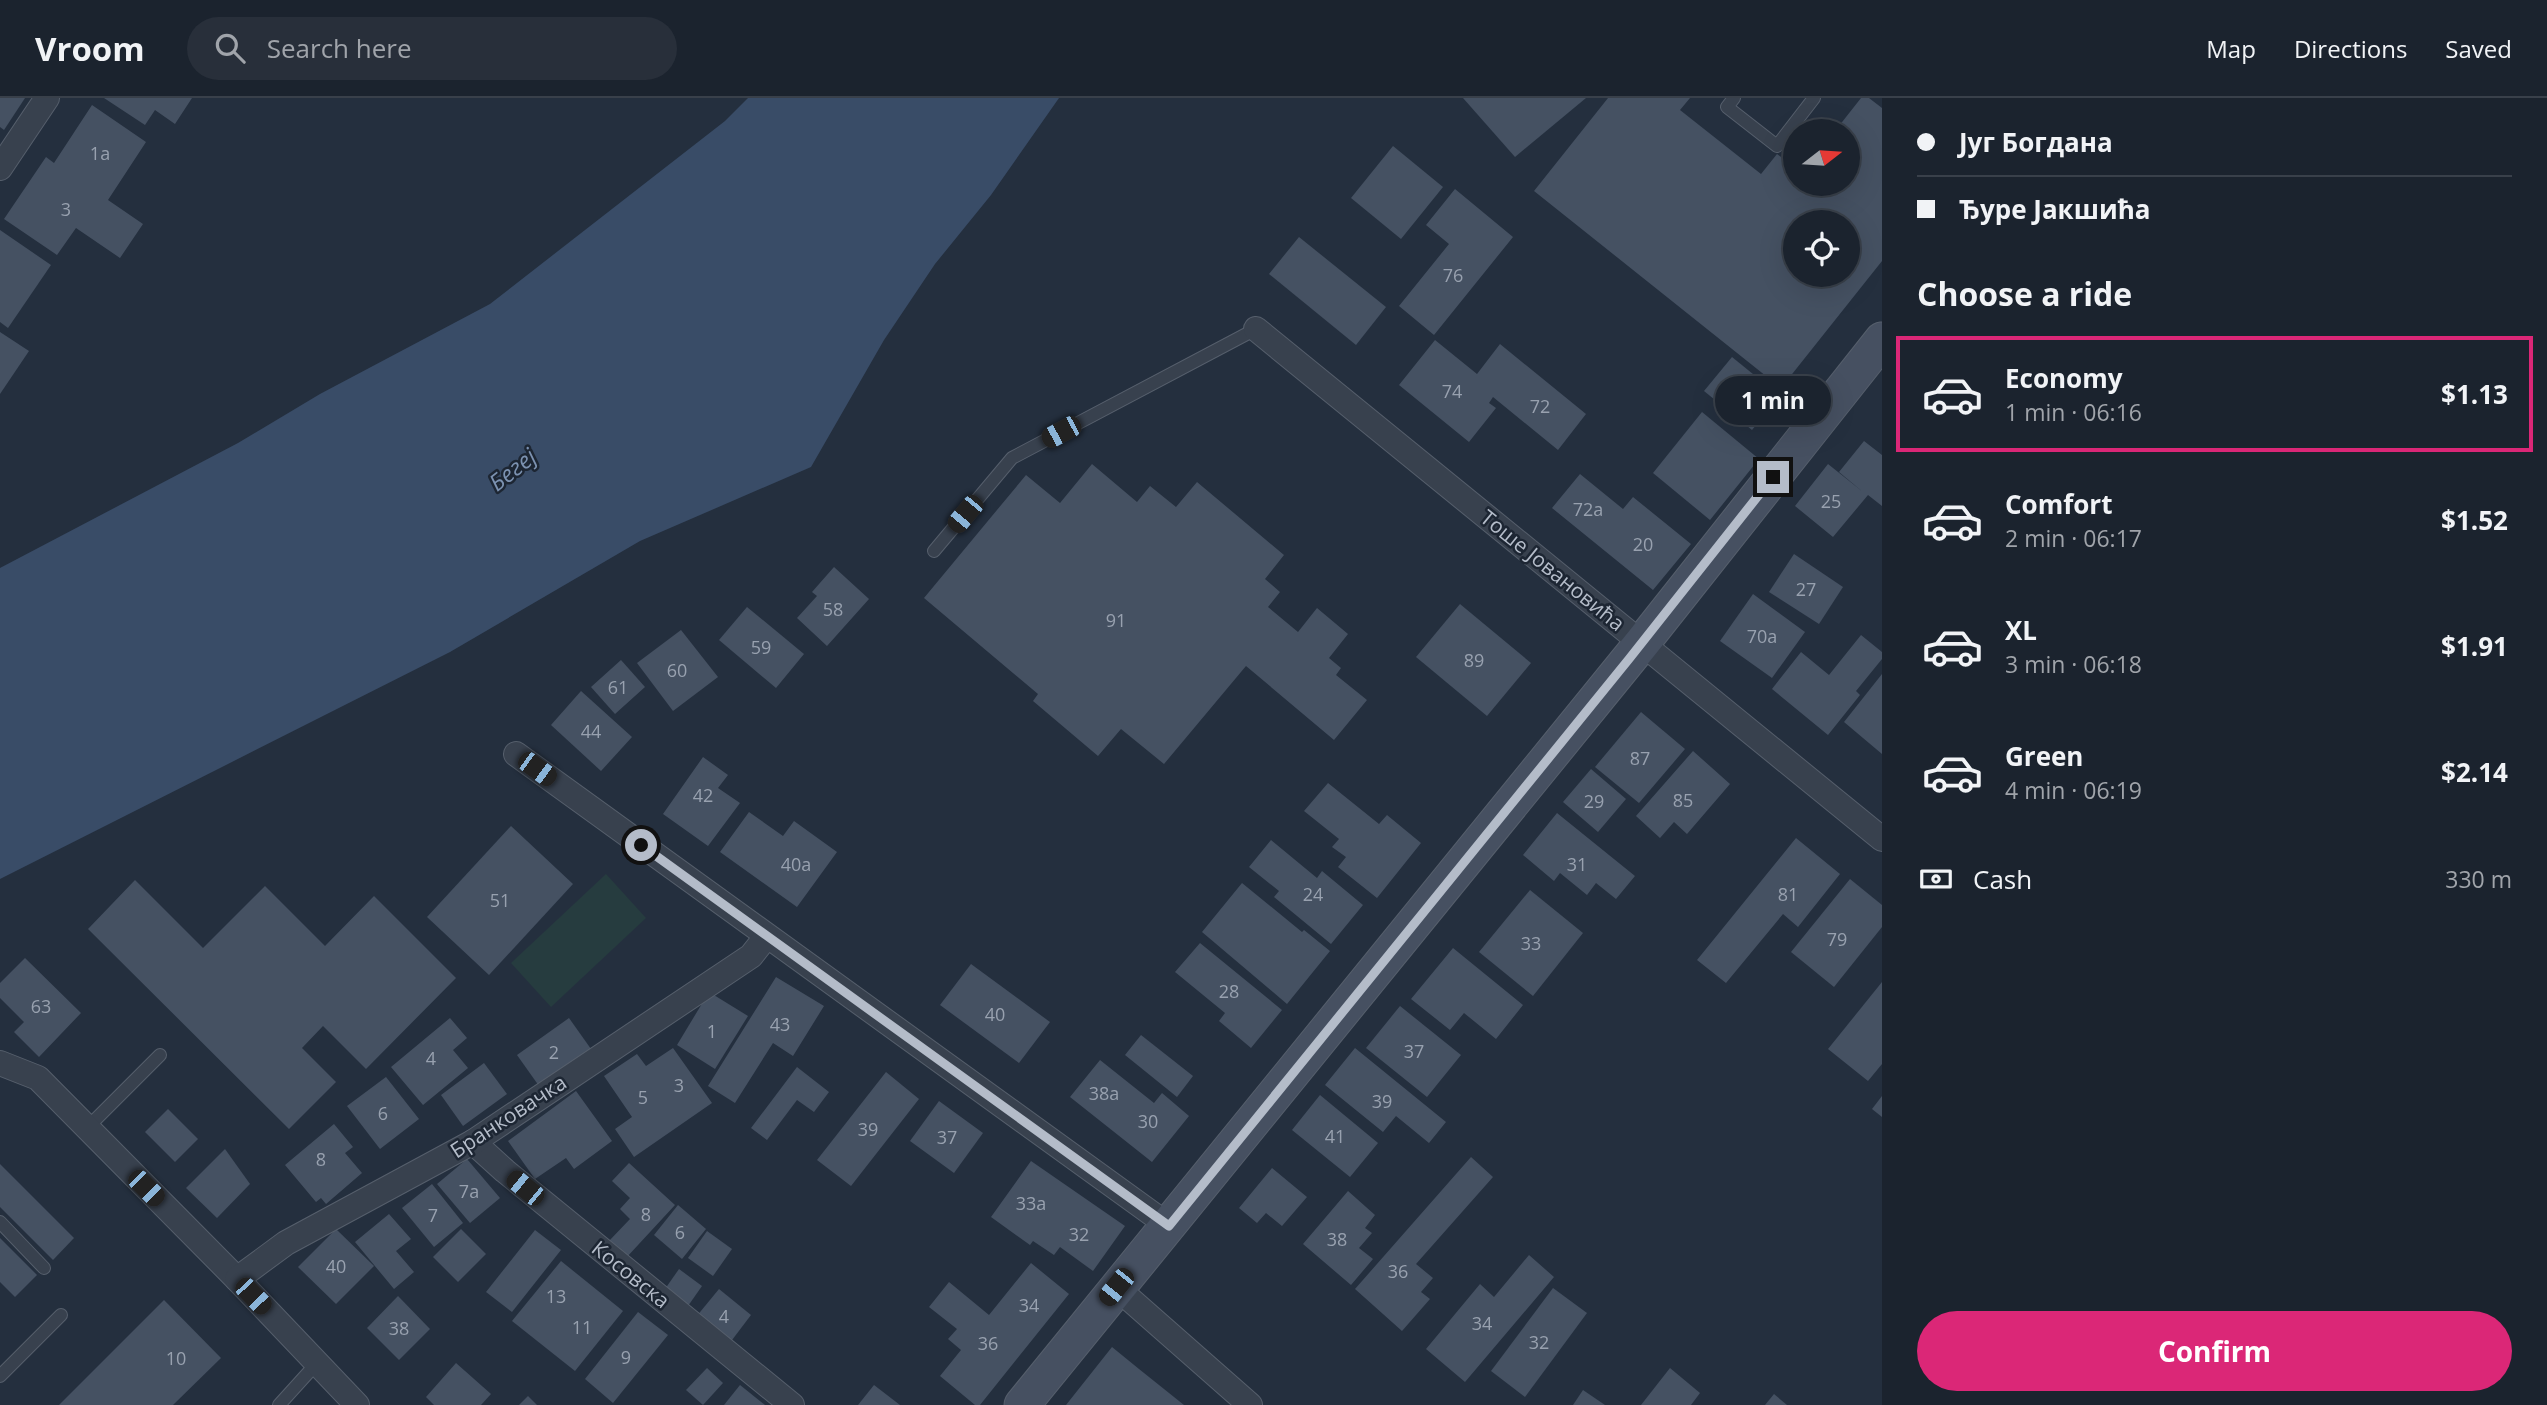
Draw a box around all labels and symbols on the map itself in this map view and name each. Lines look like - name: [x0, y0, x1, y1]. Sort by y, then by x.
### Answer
- north arrow: [1783, 119, 1860, 196]
- house number: 1a: [90, 141, 110, 165]
- house number: 3: [61, 197, 71, 221]
- house number: 76: [1443, 263, 1463, 287]
- callout: 1 min: [1715, 376, 1831, 424]
- house number: 74: [1442, 379, 1462, 403]
- house number: 72: [1530, 394, 1550, 418]
- car: [1038, 413, 1085, 451]
- water label: Бегеј: [482, 440, 543, 498]
- route end: [1757, 461, 1789, 493]
- house number: 25: [1821, 489, 1841, 513]
- car: [944, 491, 987, 537]
- house number: 72a: [1573, 497, 1603, 521]
- street label: Тоше Јовановића: [1475, 503, 1631, 637]
- house number: 20: [1633, 532, 1653, 556]
- house number: 27: [1796, 577, 1816, 601]
- house number: 58: [823, 597, 843, 621]
- house number: 91: [1106, 608, 1126, 632]
- house number: 70a: [1747, 624, 1777, 648]
- house number: 59: [751, 635, 771, 659]
- house number: 89: [1464, 648, 1484, 672]
- house number: 60: [667, 658, 687, 682]
- house number: 61: [608, 675, 628, 699]
- house number: 44: [581, 719, 601, 743]
- house number: 87: [1630, 746, 1650, 770]
- car: [514, 748, 561, 790]
- house number: 42: [693, 783, 713, 807]
- house number: 85: [1673, 788, 1693, 812]
- house number: 29: [1584, 789, 1604, 813]
- route start: [625, 829, 657, 861]
- house number: 40a: [781, 852, 811, 876]
- house number: 31: [1567, 852, 1587, 876]
- house number: 24: [1303, 882, 1323, 906]
- house number: 81: [1778, 882, 1798, 906]
- house number: 51: [490, 888, 510, 912]
- house number: 79: [1827, 927, 1847, 951]
- house number: 33: [1521, 931, 1541, 955]
- house number: 28: [1219, 979, 1239, 1003]
- house number: 63: [31, 994, 51, 1018]
- house number: 40: [985, 1002, 1005, 1026]
- house number: 43: [770, 1012, 790, 1036]
- house number: 1: [707, 1019, 717, 1043]
- house number: 37: [1404, 1039, 1424, 1063]
- house number: 2: [549, 1040, 559, 1064]
- house number: 4: [426, 1046, 436, 1070]
- street label: Бранковачка: [445, 1068, 571, 1164]
- house number: 3: [674, 1073, 684, 1097]
- house number: 38a: [1089, 1081, 1119, 1105]
- house number: 5: [638, 1085, 648, 1109]
- house number: 39: [1372, 1089, 1392, 1113]
- house number: 6: [378, 1101, 388, 1125]
- house number: 30: [1138, 1109, 1158, 1133]
- house number: 39: [858, 1117, 878, 1141]
- house number: 41: [1325, 1124, 1345, 1148]
- house number: 37: [937, 1125, 957, 1149]
- house number: 8: [316, 1147, 326, 1171]
- car: [124, 1166, 169, 1210]
- car: [503, 1167, 548, 1209]
- house number: 7a: [459, 1179, 479, 1203]
- house number: 33a: [1016, 1191, 1046, 1215]
- house number: 8: [641, 1202, 651, 1226]
- house number: 7: [428, 1203, 438, 1227]
- house number: 6: [675, 1220, 685, 1244]
- house number: 32: [1069, 1222, 1089, 1246]
- house number: 38: [1327, 1227, 1347, 1251]
- street label: Косовска: [586, 1234, 676, 1314]
- house number: 40: [326, 1254, 346, 1278]
- house number: 36: [1388, 1259, 1408, 1283]
- car: [1095, 1264, 1138, 1310]
- car: [231, 1274, 276, 1318]
- house number: 13: [546, 1284, 566, 1308]
- house number: 34: [1019, 1293, 1039, 1317]
- house number: 4: [719, 1304, 729, 1328]
- house number: 34: [1472, 1311, 1492, 1335]
- house number: 11: [572, 1315, 592, 1339]
- house number: 38: [389, 1316, 409, 1340]
- house number: 32: [1529, 1330, 1549, 1354]
- house number: 36: [978, 1331, 998, 1355]
- house number: 9: [621, 1345, 631, 1369]
- house number: 10: [166, 1346, 186, 1370]

